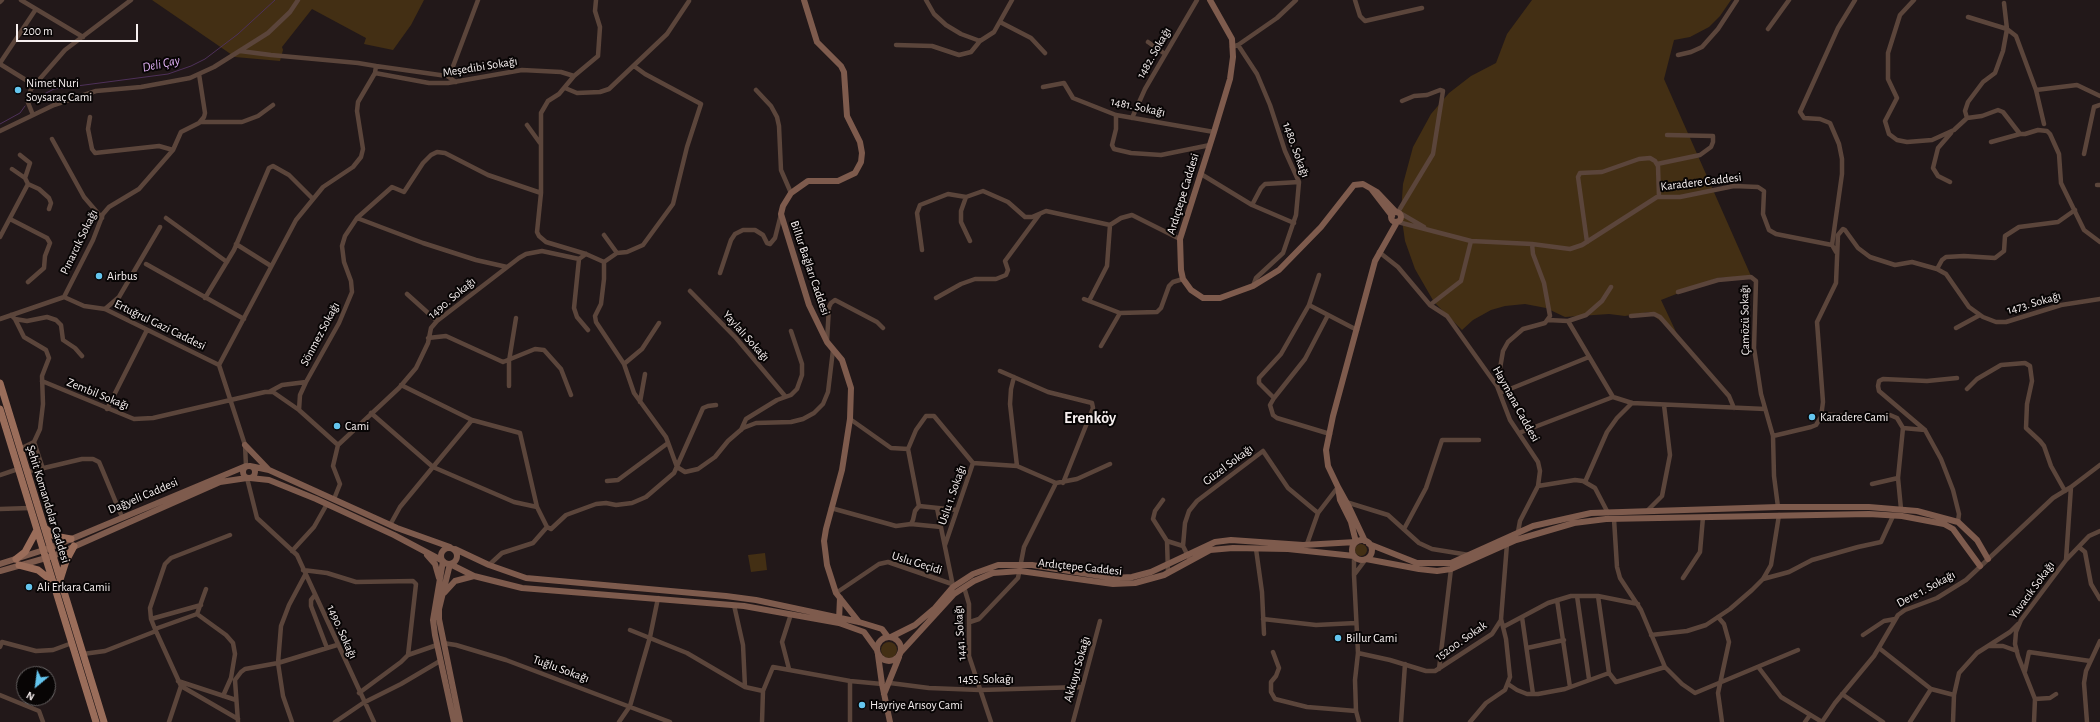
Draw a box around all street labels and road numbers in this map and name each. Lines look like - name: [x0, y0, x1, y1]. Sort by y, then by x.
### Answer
- street label: 1482. Sokağı: [1134, 25, 1174, 81]
- street label: Meşedibi Sokağı: [441, 54, 519, 80]
- street label: 1481. Sokağı: [1109, 94, 1167, 120]
- street label: 1480. Sokağı: [1279, 121, 1313, 179]
- street label: Ardıçtepe Caddesi: [1164, 152, 1202, 236]
- street label: Karadere Caddesi: [1660, 170, 1742, 194]
- street label: Pınarcık Sokağı: [57, 207, 101, 277]
- street label: Billur Bağları Caddesi: [787, 219, 833, 317]
- street label: 1490. Sokağı: [425, 274, 479, 322]
- street label: Çamözü Sokağı: [1737, 284, 1753, 356]
- street label: 1473. Sokağı: [2005, 288, 2063, 318]
- street label: Ertuğrul Gazi Caddesi: [112, 297, 208, 353]
- street label: Sönmez Sokağı: [297, 300, 343, 368]
- street label: Yaylalı Sokağı: [719, 308, 773, 364]
- street label: Haymana Caddesi: [1489, 364, 1543, 444]
- street label: Zembil Sokağı: [65, 375, 131, 413]
- street label: Güzel Sokağı: [1200, 441, 1256, 489]
- street label: Şehit Komandolar Caddesi: [23, 443, 73, 565]
- street label: Uslu 1. Sokağı: [935, 463, 969, 527]
- street label: Dağyeli Caddesi: [106, 475, 180, 517]
- street label: Uslu Geçidi: [890, 548, 944, 578]
- street label: Ardıçtepe Caddesi: [1037, 555, 1123, 579]
- street label: Yuvacık Sokağı: [2006, 558, 2058, 622]
- street label: Dere 1. Sokağı: [1894, 568, 1958, 610]
- street label: 1490. Sokağı: [324, 603, 360, 661]
- street label: 1441. Sokağı: [951, 605, 969, 661]
- street label: 15200. Sokak: [1432, 618, 1490, 664]
- street label: Akkuyu Sokağı: [1061, 634, 1093, 704]
- street label: Tuğlu Sokağı: [531, 652, 591, 686]
- street label: 1455. Sokağı: [958, 672, 1014, 686]

